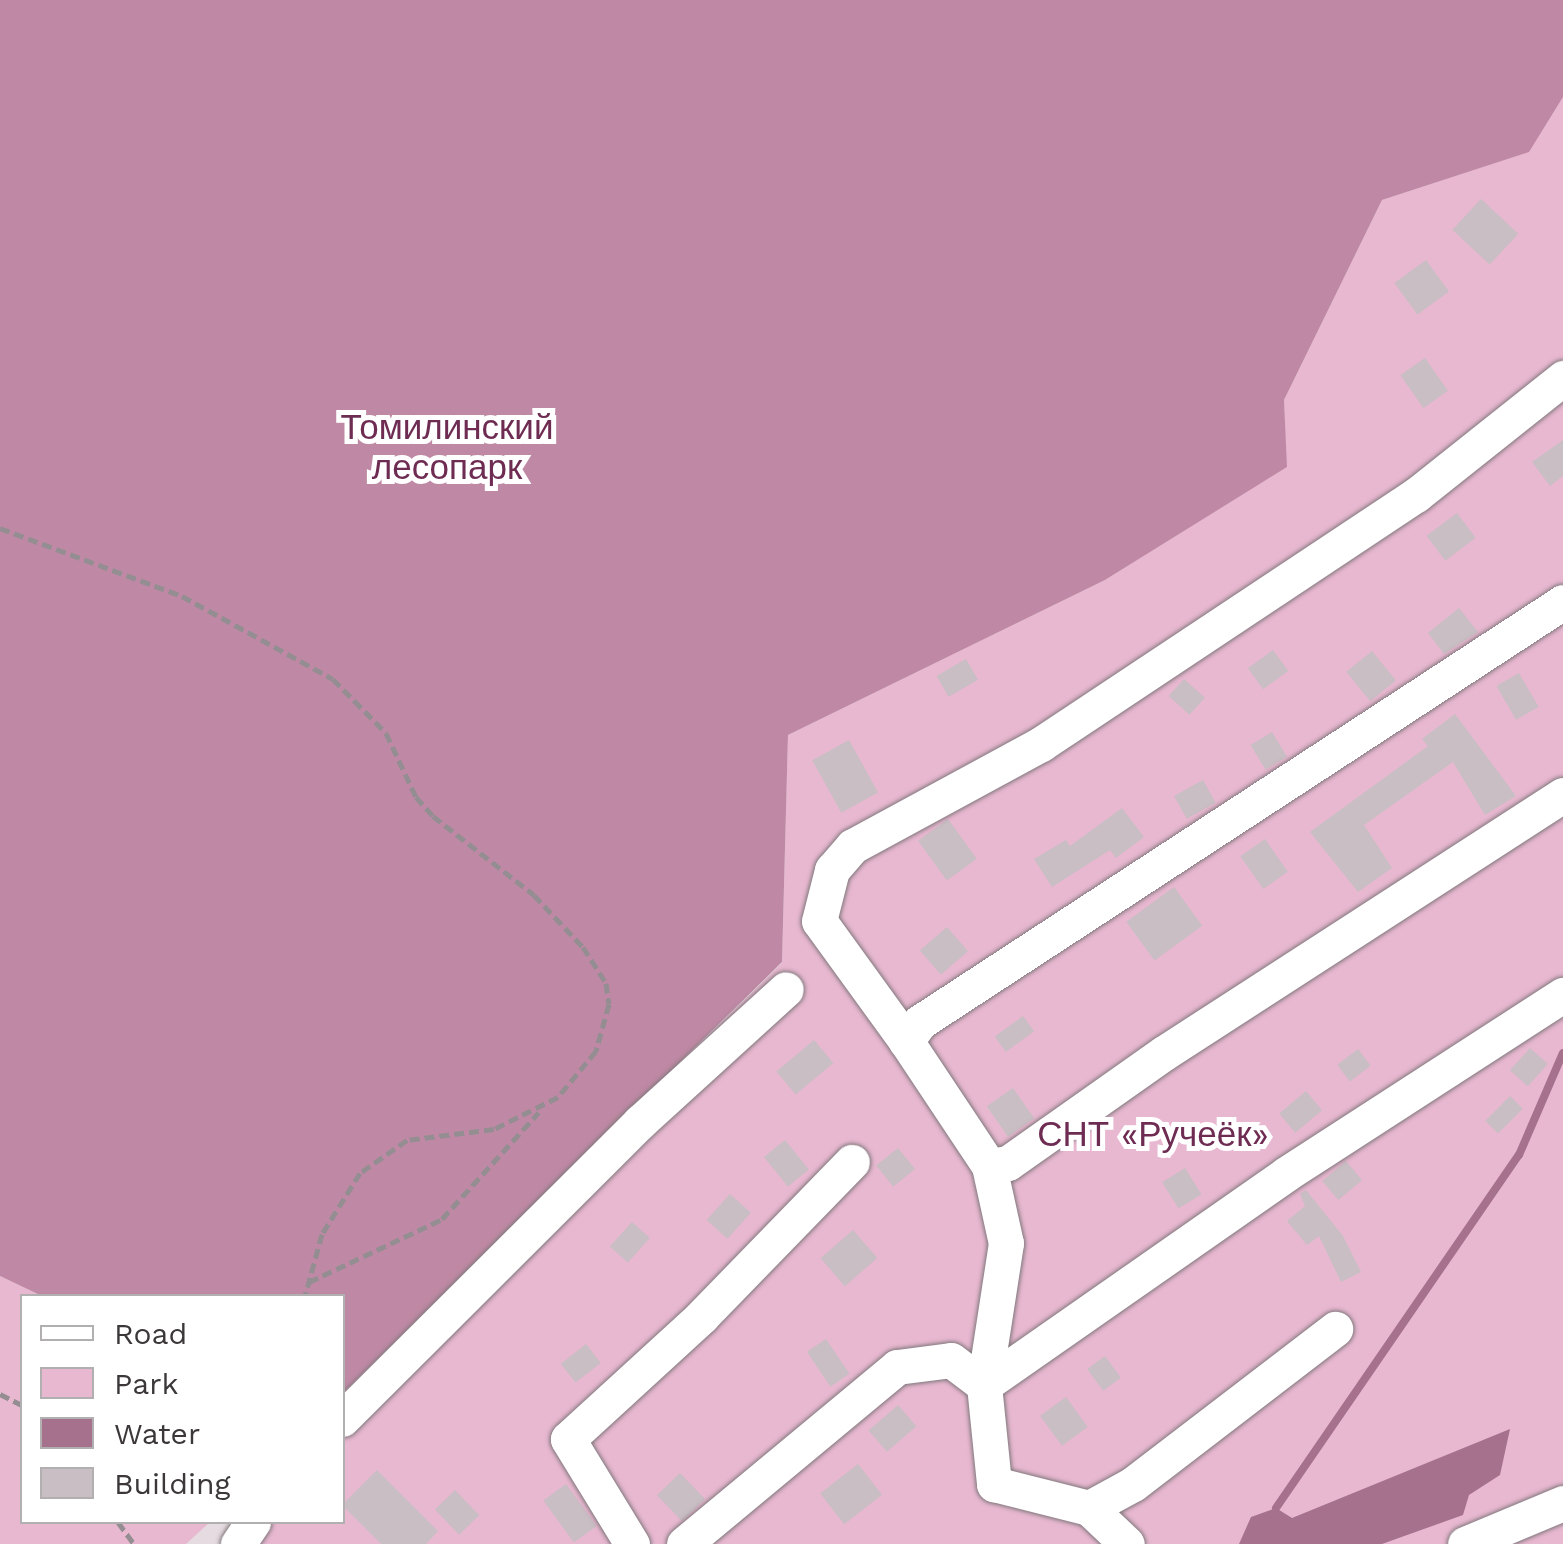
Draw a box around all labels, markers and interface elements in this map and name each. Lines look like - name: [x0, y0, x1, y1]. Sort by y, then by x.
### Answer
- park label: Томилинский лесопарк: [341, 406, 553, 488]
- park label: СНТ «Ручеёк»: [1037, 1113, 1269, 1155]
- legend: [20, 1294, 345, 1524]
- text: Road: [114, 1316, 187, 1351]
- text: Park: [114, 1366, 179, 1401]
- text: Water: [114, 1416, 200, 1451]
- text: Building: [114, 1466, 231, 1501]

